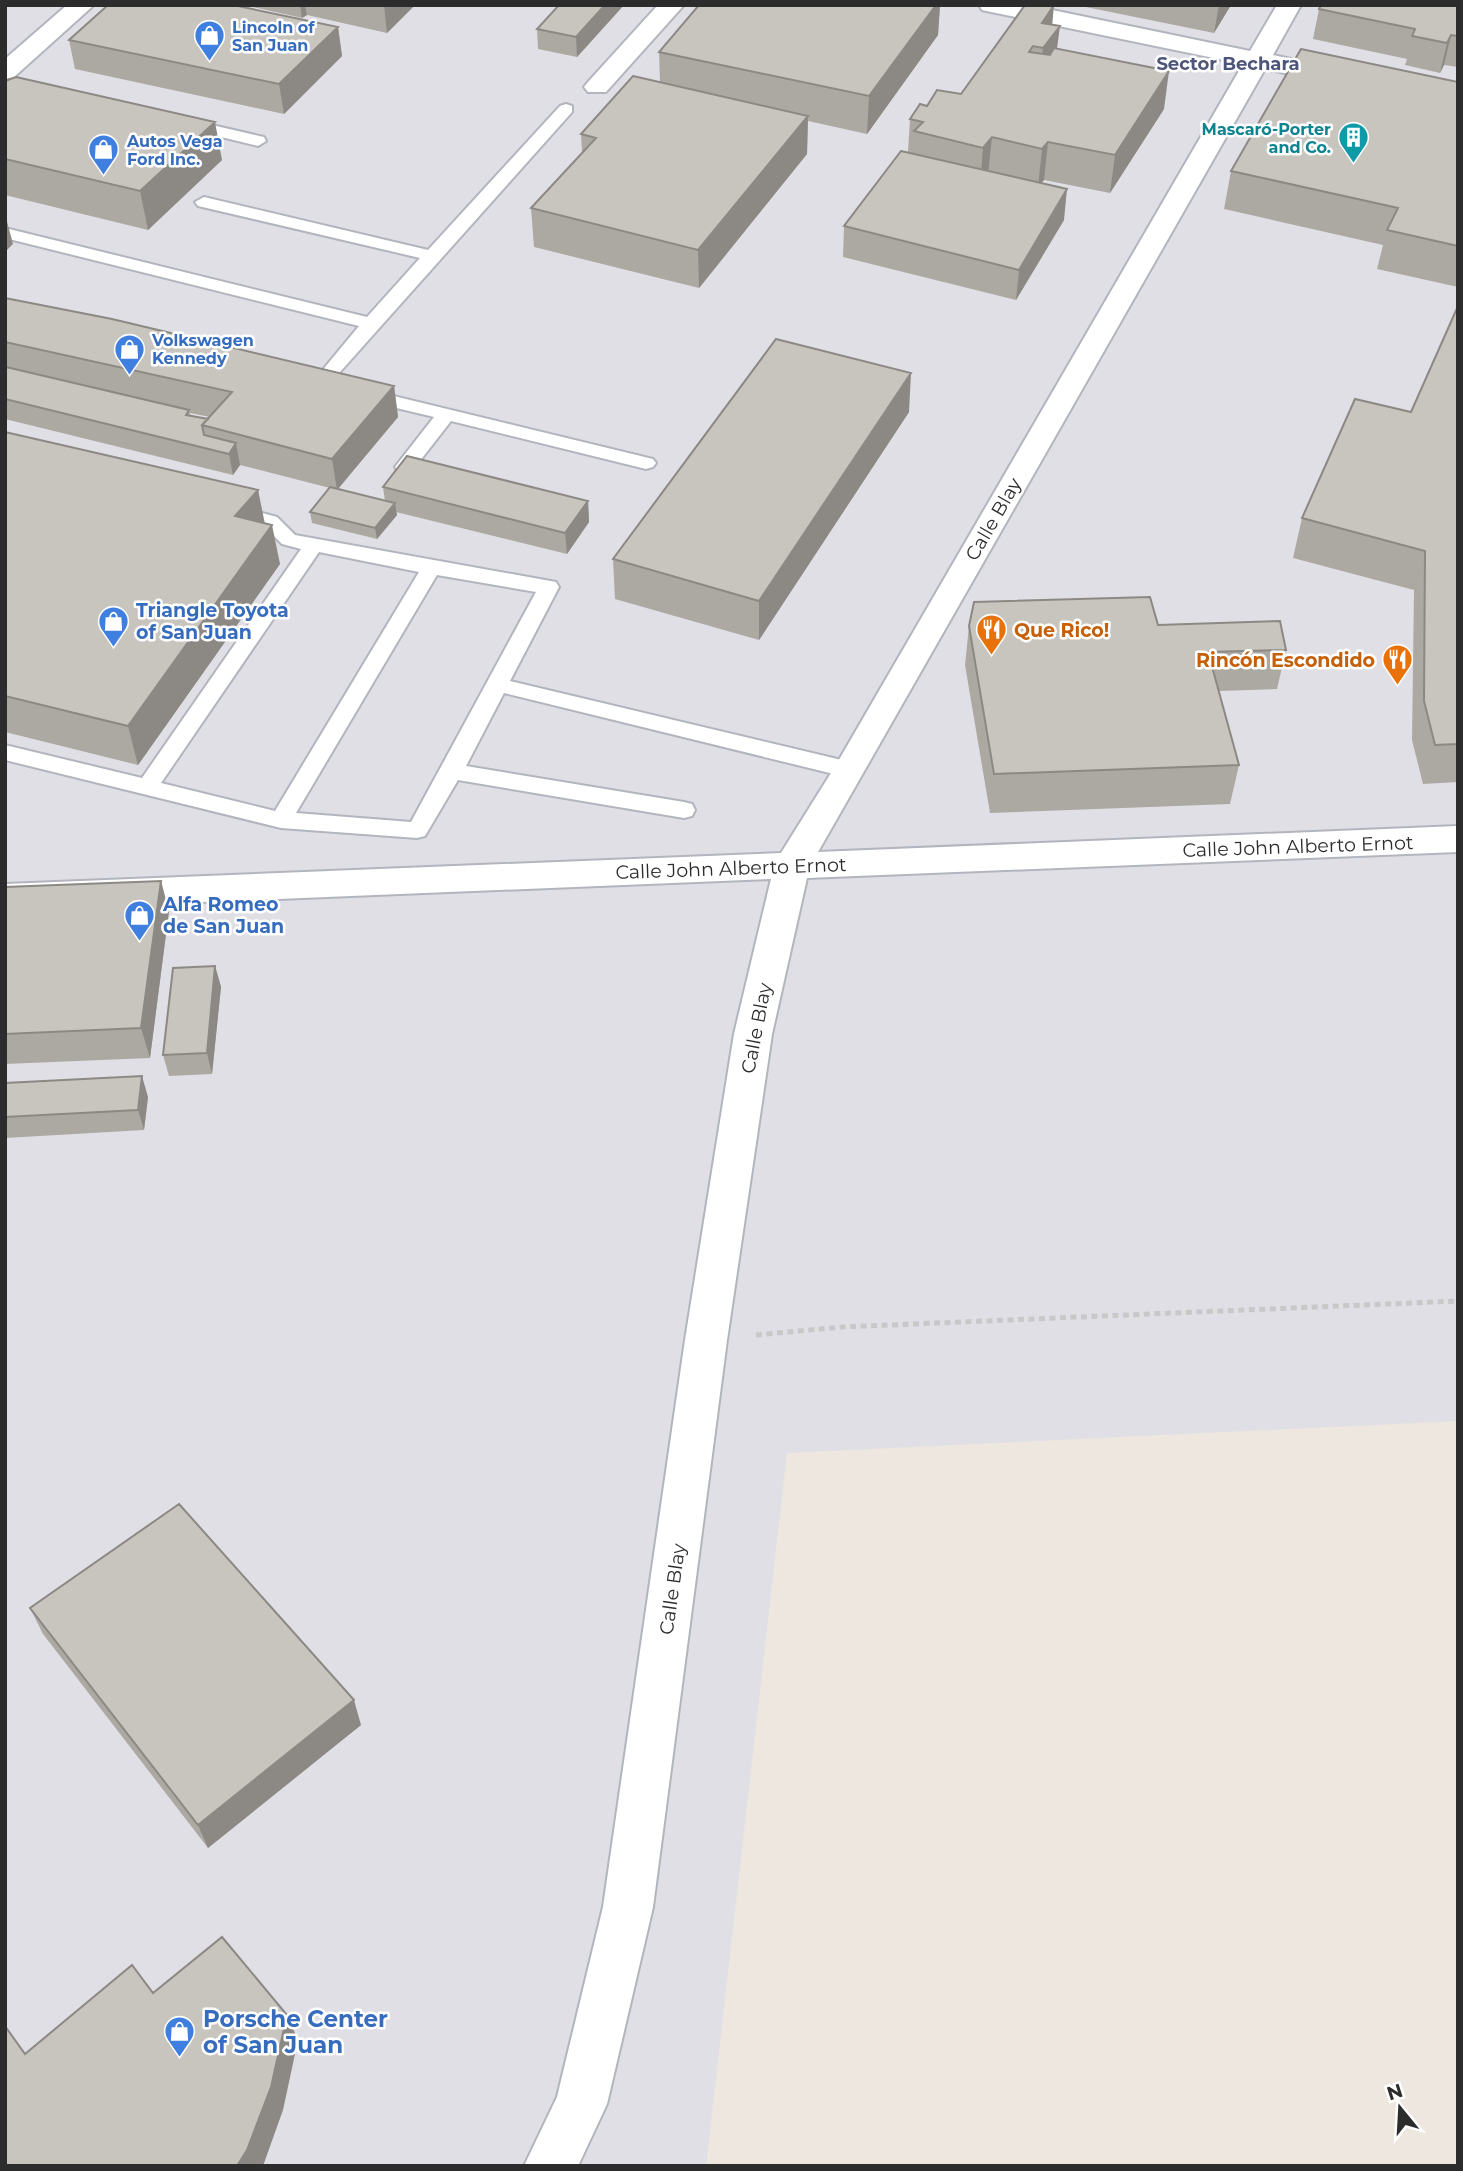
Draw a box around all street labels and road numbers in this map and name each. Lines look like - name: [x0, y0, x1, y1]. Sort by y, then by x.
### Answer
- street label: Calle Blay: [961, 473, 1027, 565]
- street label: Calle John Alberto Ernot: [1182, 831, 1414, 862]
- street label: Calle John Alberto Ernot: [615, 853, 847, 884]
- street label: Calle Blay: [736, 980, 777, 1075]
- street label: Calle Blay: [655, 1541, 690, 1636]

